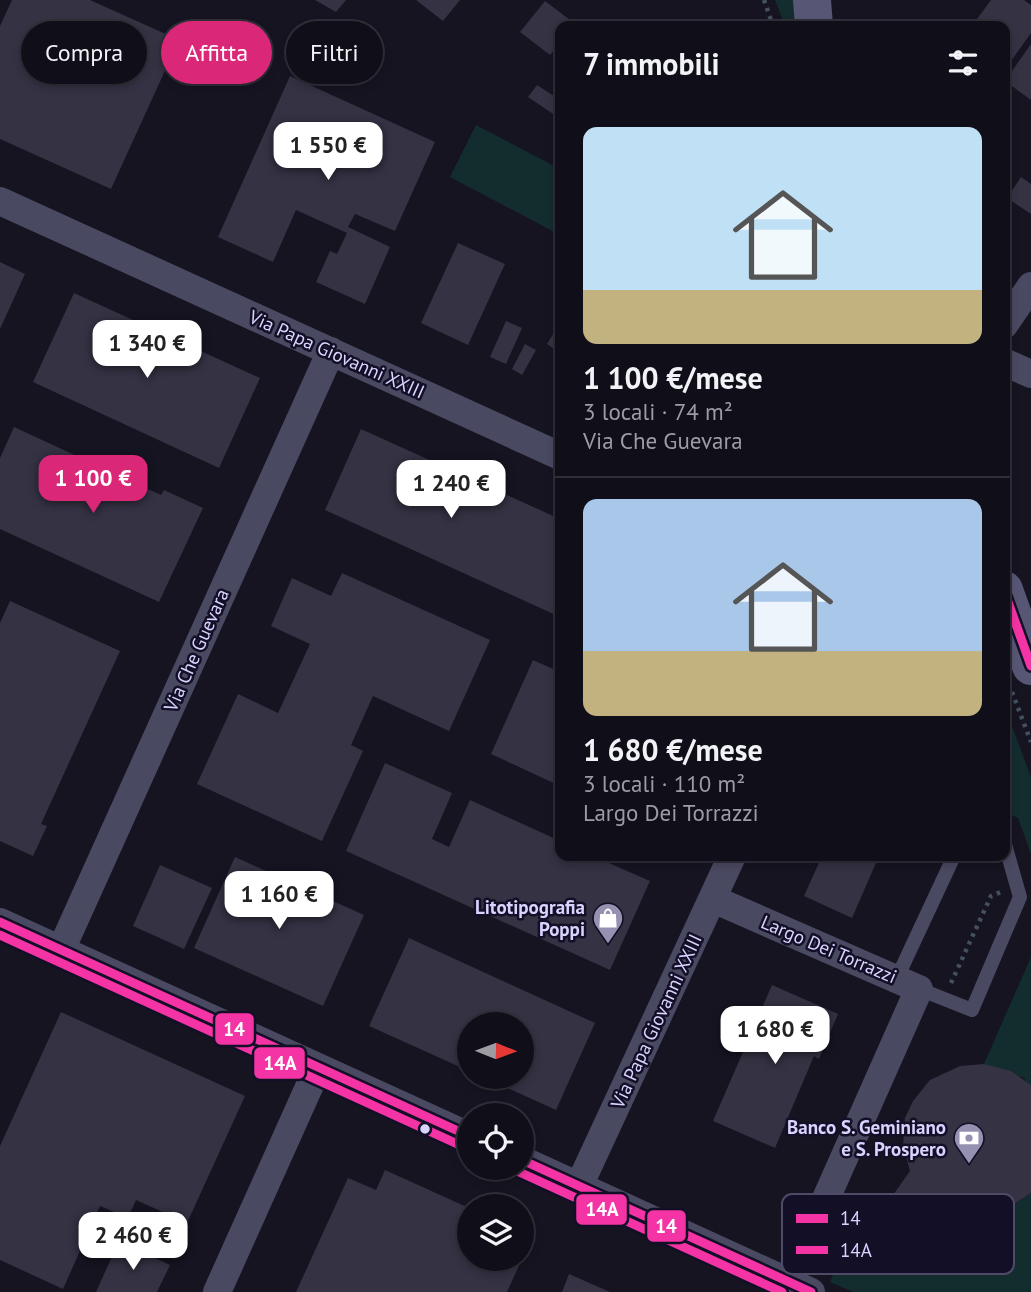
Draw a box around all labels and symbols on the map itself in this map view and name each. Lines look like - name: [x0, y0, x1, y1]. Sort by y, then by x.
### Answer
- pin: 1 550 €: [263, 122, 393, 182]
- street label: Via Papa Giovanni XXIII: [245, 304, 429, 404]
- pin: 1 340 €: [82, 320, 212, 380]
- pin: 1 100 €: [28, 456, 158, 515]
- pin: 1 240 €: [386, 461, 516, 520]
- street label: Via Che Guevara: [158, 585, 234, 716]
- pin: 1 160 €: [214, 872, 344, 931]
- place label: Litotipografia Poppi: [475, 895, 585, 941]
- shop icon: Litotipografia Poppi: [591, 901, 625, 945]
- street label: Largo Dei Torrazzi: [757, 910, 901, 988]
- street label: Via Papa Giovanni XXIII: [605, 930, 707, 1113]
- pin: 1 680 €: [710, 1006, 840, 1066]
- line badge: 14: [214, 1012, 255, 1046]
- north arrow: [457, 1012, 534, 1088]
- text: 14: [223, 1017, 245, 1041]
- line badge: 14A: [253, 1046, 306, 1080]
- text: 14A: [263, 1051, 297, 1075]
- place label: Banco S. Geminiano e S. Prospero: [787, 1115, 946, 1161]
- bank icon: Banco S. Geminiano e S. Prospero: [952, 1121, 986, 1165]
- unlabelled marker: [418, 1122, 432, 1136]
- line badge: 14A: [575, 1193, 628, 1226]
- legend: [782, 1194, 1014, 1274]
- text: 14A: [585, 1197, 619, 1221]
- text: 14: [840, 1206, 861, 1230]
- line badge: 14: [646, 1209, 687, 1243]
- pin: 2 460 €: [68, 1212, 198, 1272]
- text: 14: [655, 1214, 677, 1238]
- text: 14A: [840, 1238, 872, 1262]

